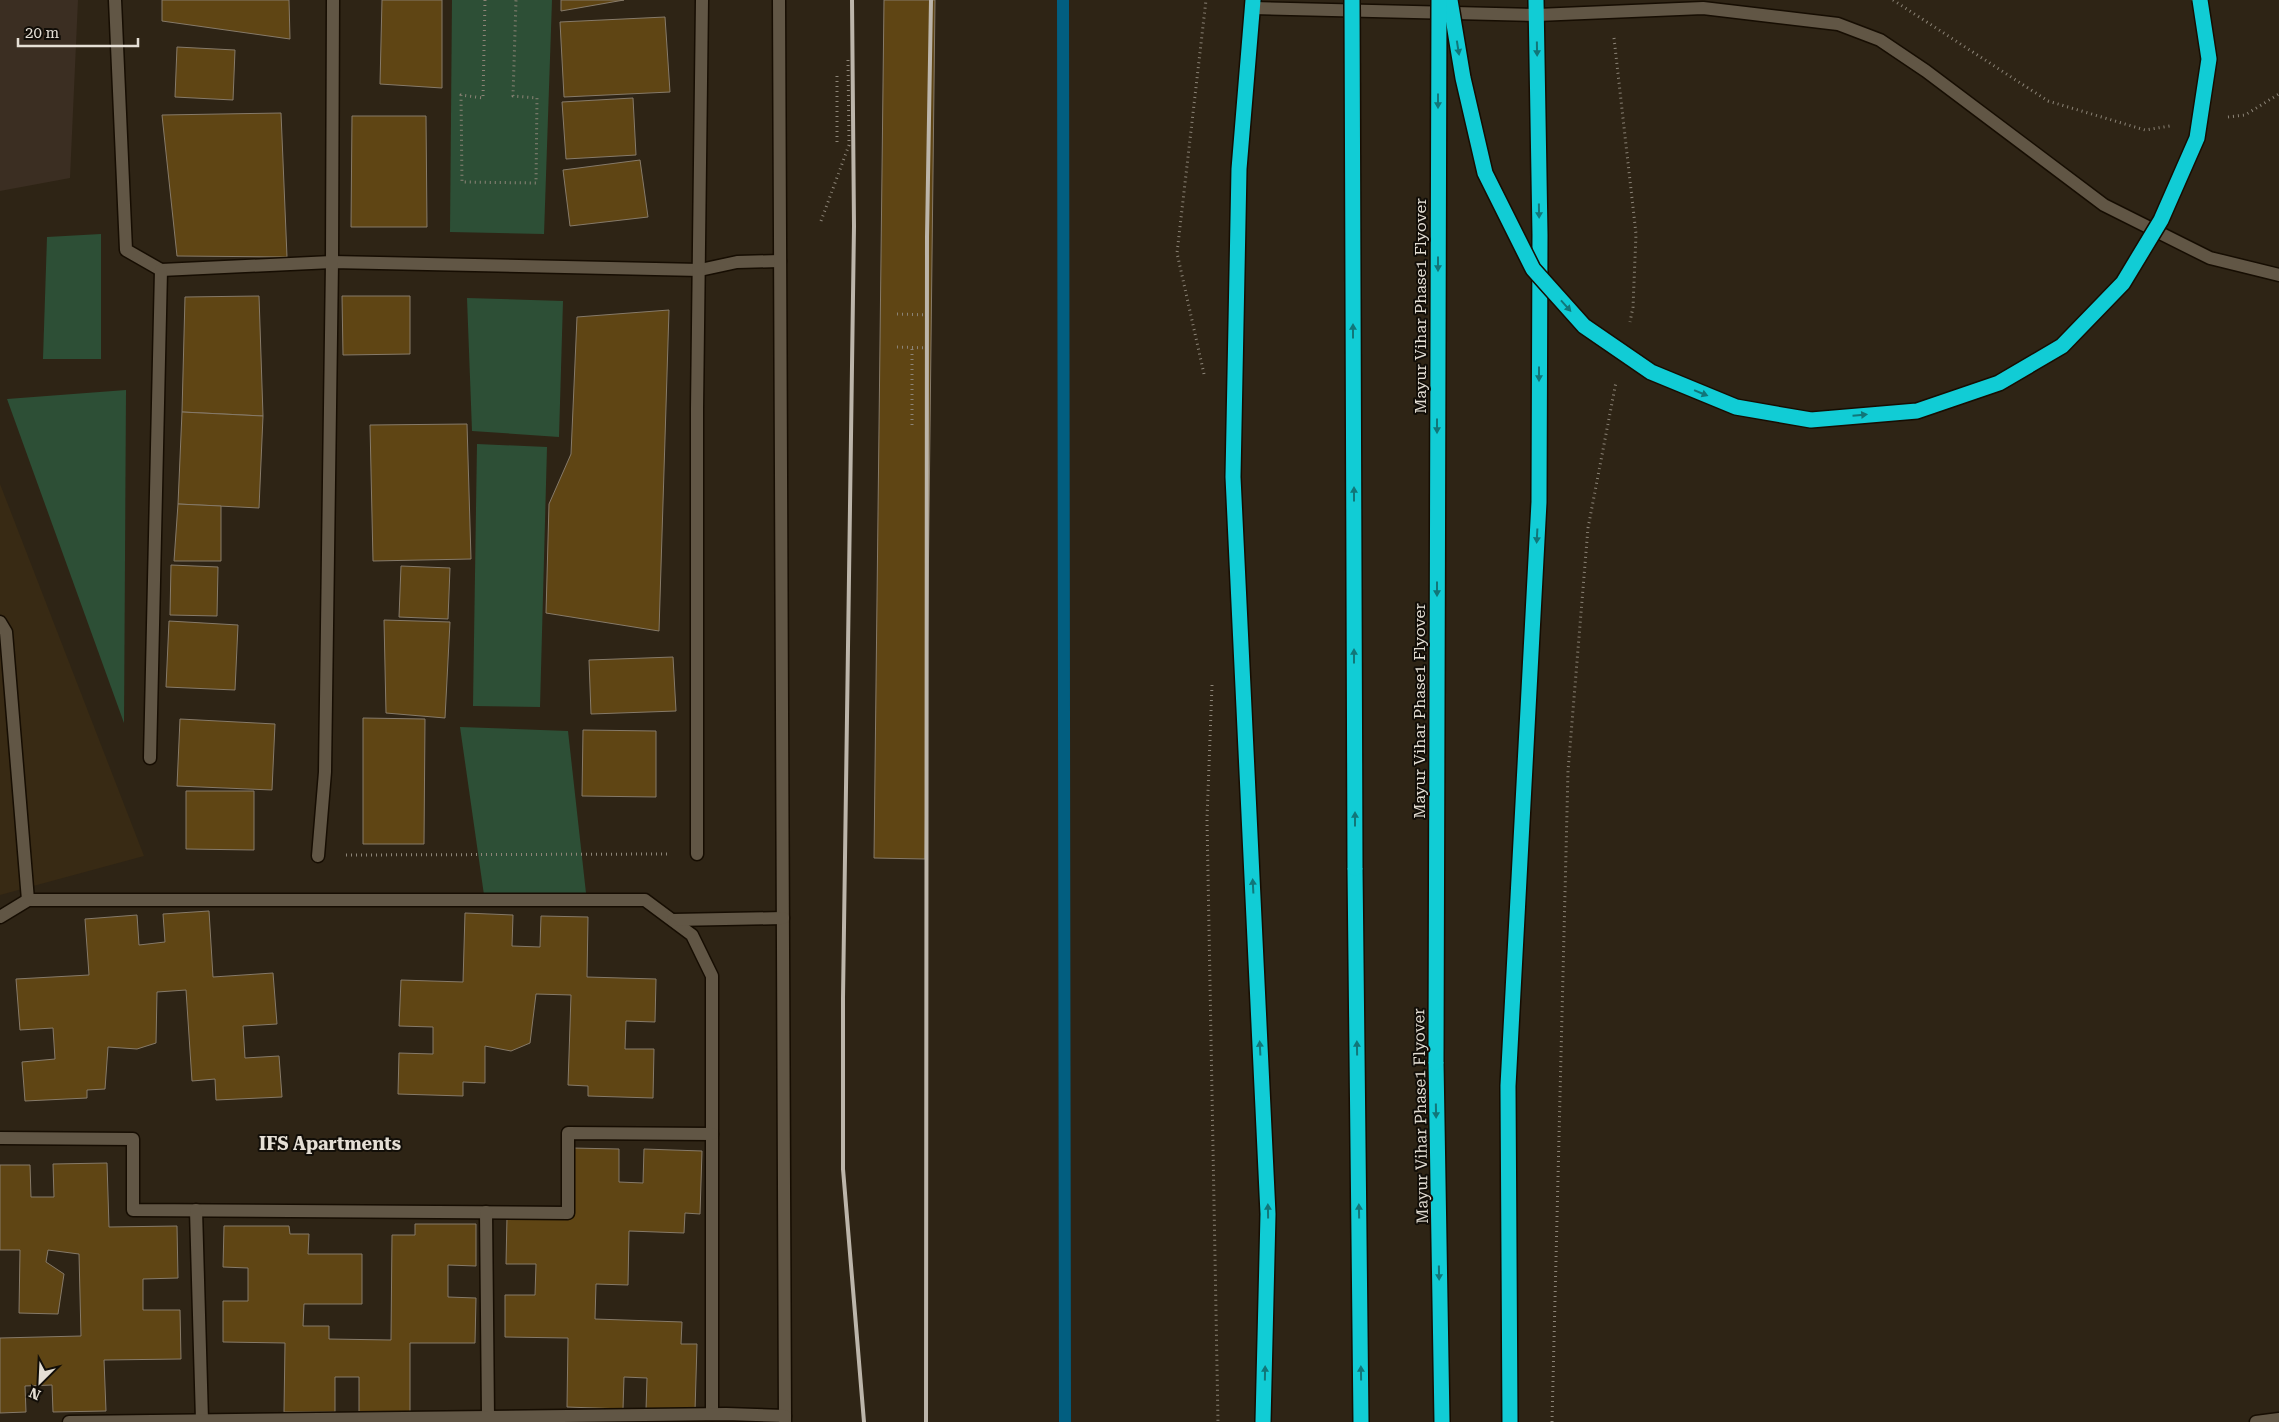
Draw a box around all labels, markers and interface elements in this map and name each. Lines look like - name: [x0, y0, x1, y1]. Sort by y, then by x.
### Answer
- scale bar: [18, 15, 138, 47]
- text: 20 m: [25, 24, 60, 42]
- one-way arrow: [1454, 40, 1462, 56]
- one-way arrow: [1533, 41, 1541, 57]
- one-way arrow: [1434, 93, 1442, 109]
- street label: Mayur Vihar Phase1 Flyover: [1411, 198, 1430, 414]
- one-way arrow: [1535, 203, 1543, 219]
- one-way arrow: [1434, 256, 1442, 272]
- one-way arrow: [1560, 300, 1572, 312]
- one-way arrow: [1349, 323, 1357, 339]
- one-way arrow: [1535, 366, 1543, 382]
- one-way arrow: [1694, 389, 1709, 397]
- one-way arrow: [1852, 411, 1868, 419]
- one-way arrow: [1433, 418, 1441, 434]
- one-way arrow: [1350, 486, 1358, 502]
- one-way arrow: [1532, 528, 1540, 544]
- one-way arrow: [1433, 581, 1441, 597]
- street label: Mayur Vihar Phase1 Flyover: [1410, 603, 1429, 819]
- one-way arrow: [1350, 648, 1358, 664]
- one-way arrow: [1351, 811, 1359, 827]
- one-way arrow: [1248, 878, 1256, 894]
- street label: Mayur Vihar Phase1 Flyover: [1409, 1008, 1432, 1224]
- one-way arrow: [1256, 1040, 1264, 1056]
- one-way arrow: [1353, 1040, 1361, 1056]
- one-way arrow: [1433, 1103, 1441, 1119]
- district label: IFS Apartments: [259, 1133, 401, 1154]
- one-way arrow: [1264, 1203, 1272, 1219]
- one-way arrow: [1355, 1203, 1363, 1219]
- one-way arrow: [1435, 1266, 1443, 1282]
- north arrow: [15, 1357, 65, 1407]
- one-way arrow: [1261, 1365, 1269, 1381]
- one-way arrow: [1356, 1365, 1364, 1381]
- text: N: [26, 1384, 43, 1403]

